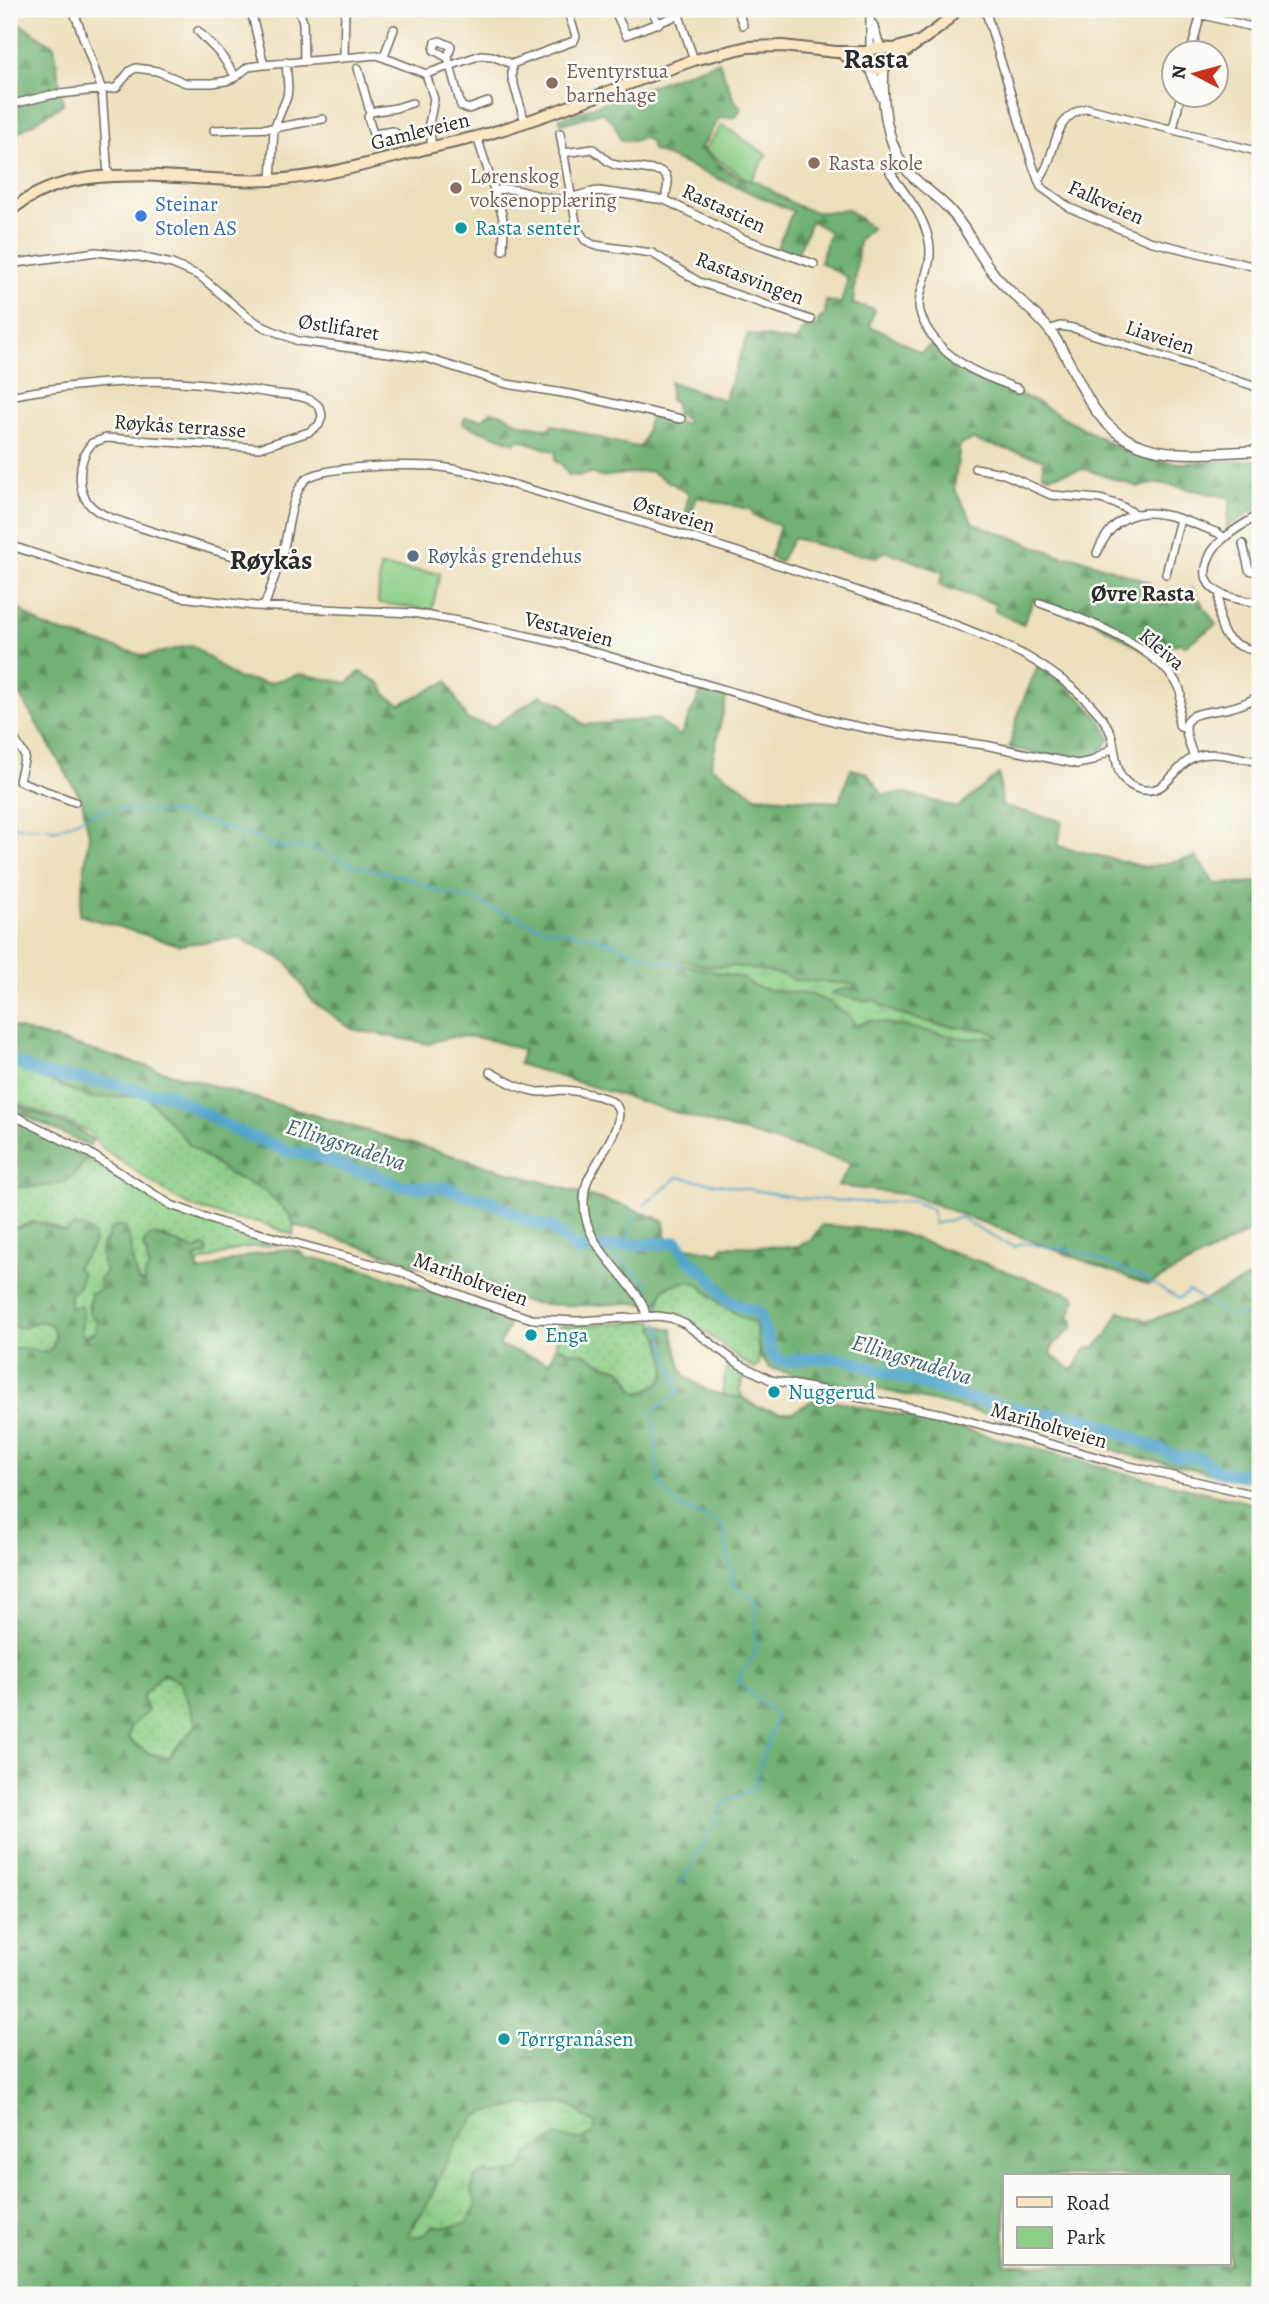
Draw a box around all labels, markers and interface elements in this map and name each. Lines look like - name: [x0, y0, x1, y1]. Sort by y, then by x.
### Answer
- north arrow: [1160, 38, 1230, 108]
- district label: Rasta: [843, 40, 909, 78]
- place label: Eventyrstua barnehage: [566, 57, 669, 109]
- text: N: [1165, 64, 1193, 81]
- marker: Eventyrstua barnehage: [544, 75, 560, 91]
- street label: Gamleveien: [368, 105, 472, 157]
- place label: Rasta skole: [828, 149, 923, 177]
- marker: Rasta skole: [806, 155, 822, 171]
- place label: Lørenskog voksenopplæring: [469, 162, 617, 214]
- street label: Falkveien: [1064, 173, 1148, 231]
- street label: Rastastien: [677, 176, 771, 240]
- marker: Lørenskog voksenopplæring: [448, 180, 464, 196]
- place label: Steinar Stolen AS: [155, 190, 237, 242]
- marker: Steinar Stolen AS: [133, 208, 149, 224]
- place label: Rasta senter: [475, 214, 580, 242]
- marker: Rasta senter: [453, 220, 469, 236]
- street label: Rastasvingen: [692, 245, 808, 311]
- street label: Østlifaret: [296, 307, 382, 347]
- street label: Liaveien: [1122, 313, 1198, 361]
- street label: Røykås terrasse: [113, 407, 247, 445]
- street label: Østaveien: [629, 488, 719, 540]
- district label: Røykås: [229, 541, 313, 579]
- place label: Røykås grendehus: [427, 542, 582, 570]
- marker: Røykås grendehus: [405, 548, 421, 564]
- district label: Øvre Rasta: [1091, 578, 1195, 609]
- street label: Vestaveien: [521, 604, 616, 654]
- street label: Kleiva: [1133, 621, 1191, 677]
- water label: Ellingsrudelva: [282, 1111, 410, 1178]
- street label: Mariholtveien: [410, 1245, 532, 1313]
- place label: Enga: [545, 1321, 589, 1349]
- marker: Enga: [523, 1327, 539, 1343]
- water label: Ellingsrudelva: [848, 1327, 976, 1393]
- place label: Nuggerud: [788, 1378, 876, 1406]
- marker: Nuggerud: [766, 1384, 782, 1400]
- street label: Mariholtveien: [987, 1395, 1111, 1455]
- place label: Tørrgranåsen: [518, 2025, 634, 2053]
- marker: Tørrgranåsen: [496, 2031, 512, 2047]
- legend: [1003, 2174, 1230, 2266]
- text: Road: [1066, 2189, 1110, 2217]
- text: Park: [1066, 2223, 1106, 2251]

